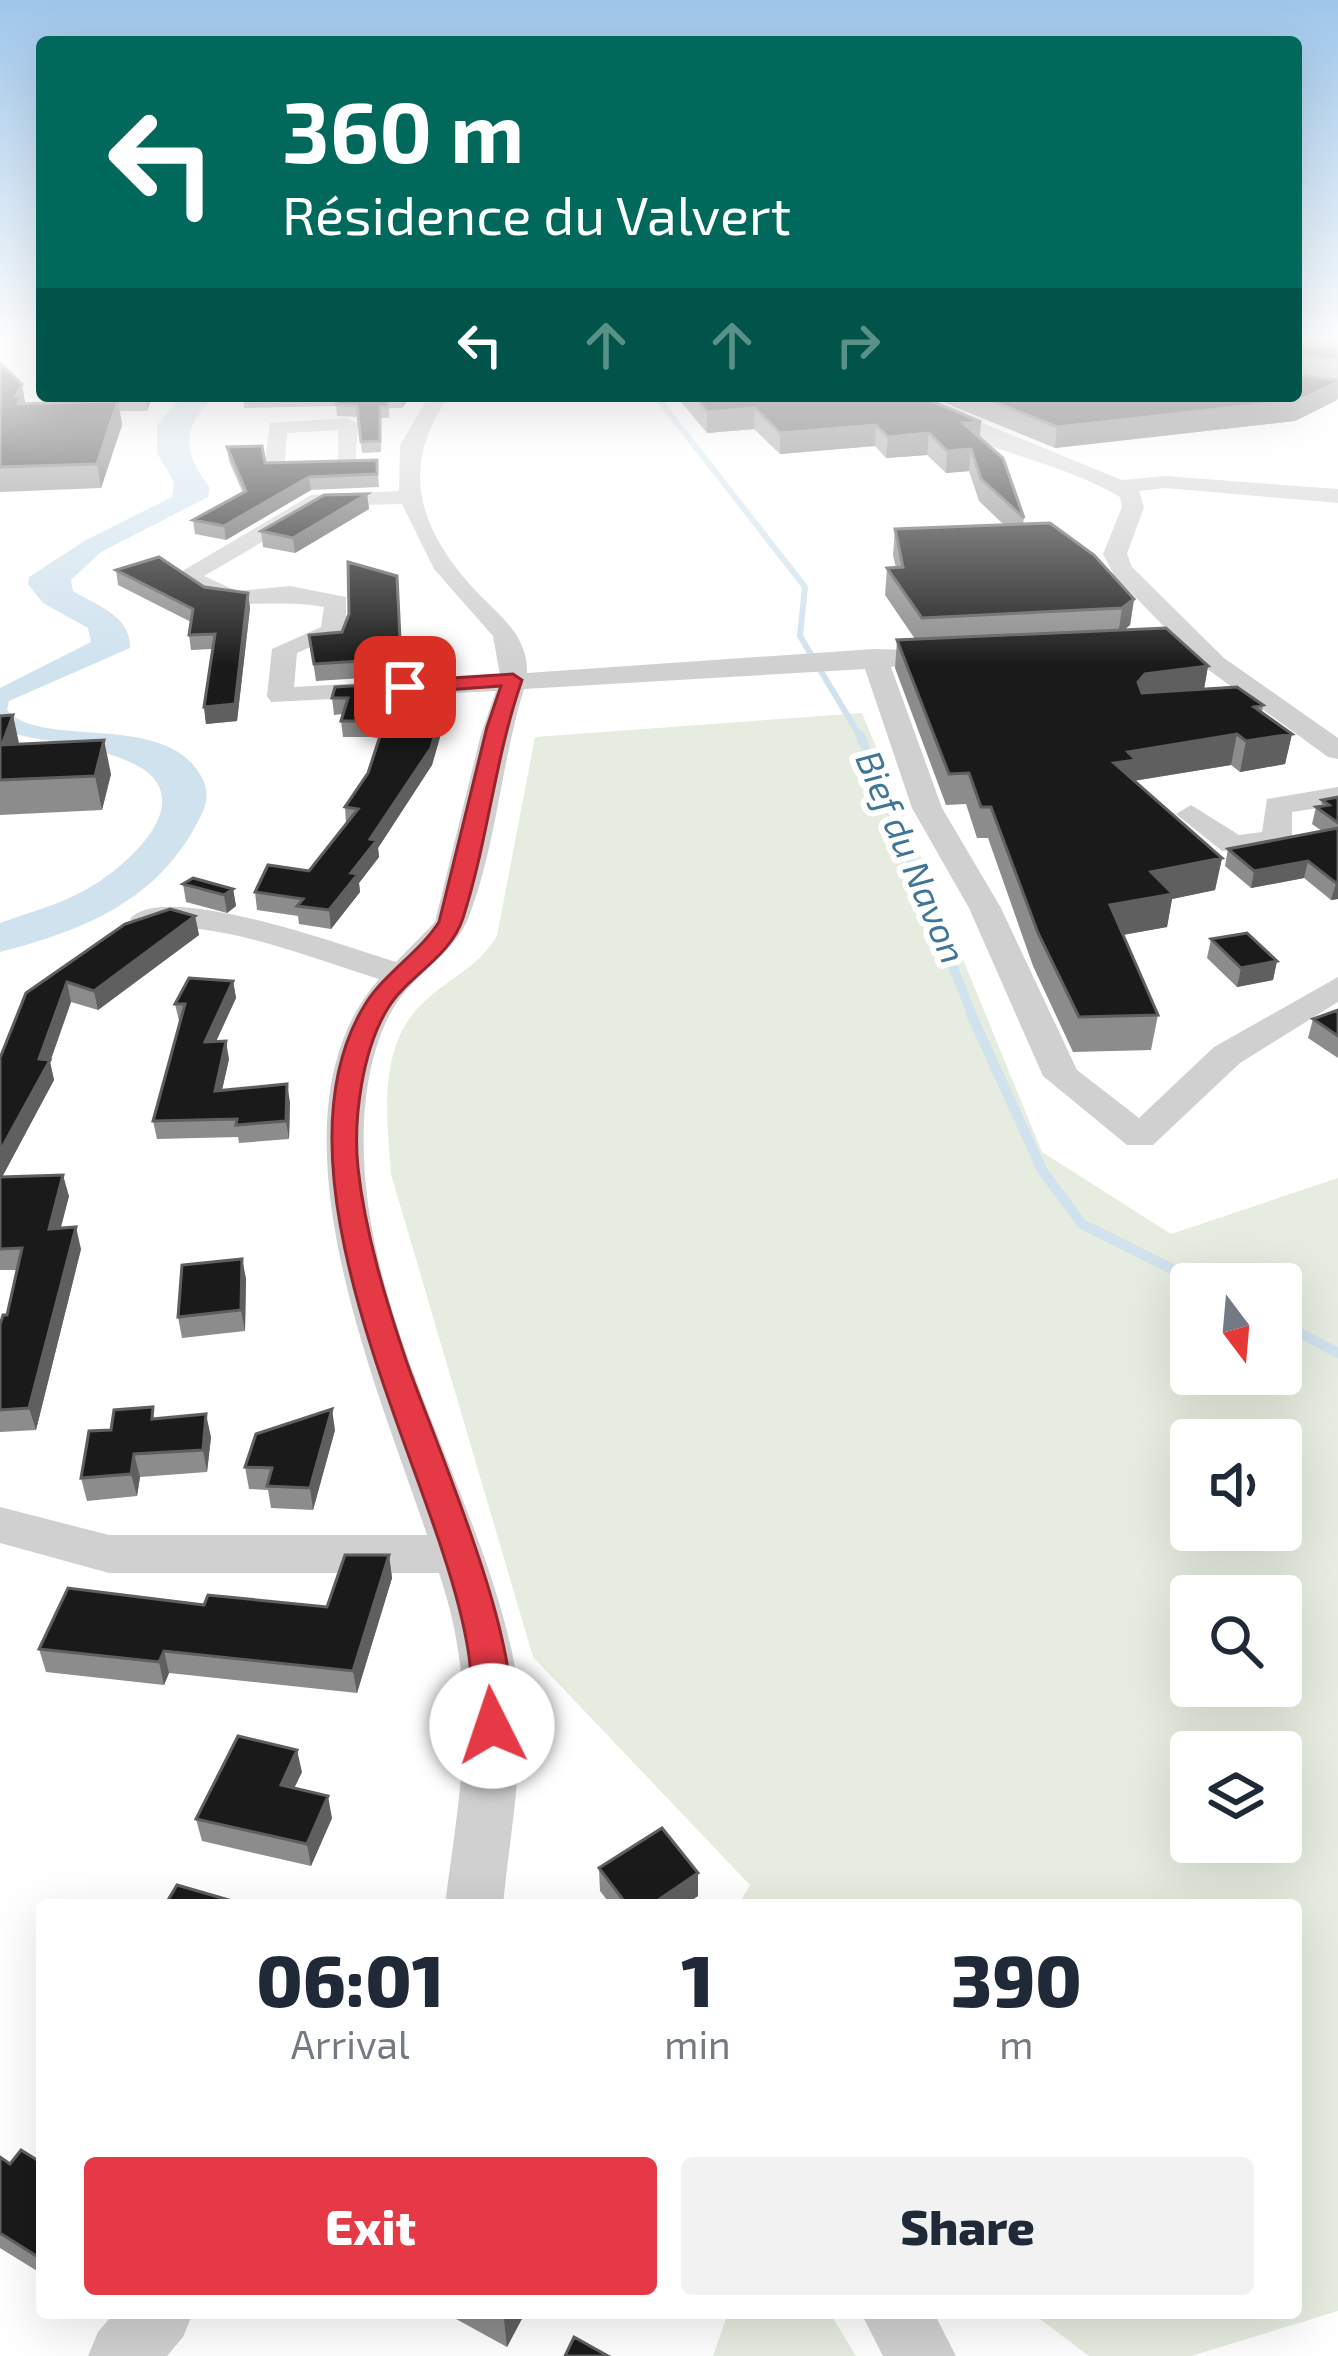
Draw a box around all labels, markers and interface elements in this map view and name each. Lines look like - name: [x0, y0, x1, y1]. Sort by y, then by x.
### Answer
- text: 360 m: [282, 79, 524, 180]
- icon: left: [84, 84, 240, 240]
- text: Résidence du Valvert: [282, 181, 791, 246]
- icon: left: [447, 312, 513, 378]
- icon: ahead: [573, 312, 639, 378]
- icon: ahead: [699, 312, 765, 378]
- icon: right: [825, 312, 891, 378]
- pin: [354, 636, 456, 738]
- icon: arrive: [372, 654, 438, 720]
- water label: Bief du Navon: [848, 744, 976, 969]
- north arrow: [1170, 1263, 1302, 1395]
- map controls: [1170, 1263, 1302, 1863]
- button: sound: [1170, 1419, 1302, 1551]
- button: search: [1170, 1575, 1302, 1707]
- position arrow: [429, 1663, 555, 1789]
- button: layers: [1170, 1731, 1302, 1863]
- text: 06:01: [256, 1935, 444, 2021]
- text: 1: [681, 1935, 714, 2021]
- text: 390: [951, 1935, 1082, 2021]
- text: Arrival: [291, 2020, 409, 2067]
- text: min: [664, 2020, 731, 2067]
- text: m: [999, 2020, 1033, 2067]
- button: Exit: [84, 2157, 657, 2295]
- button: Share: [681, 2157, 1254, 2295]

